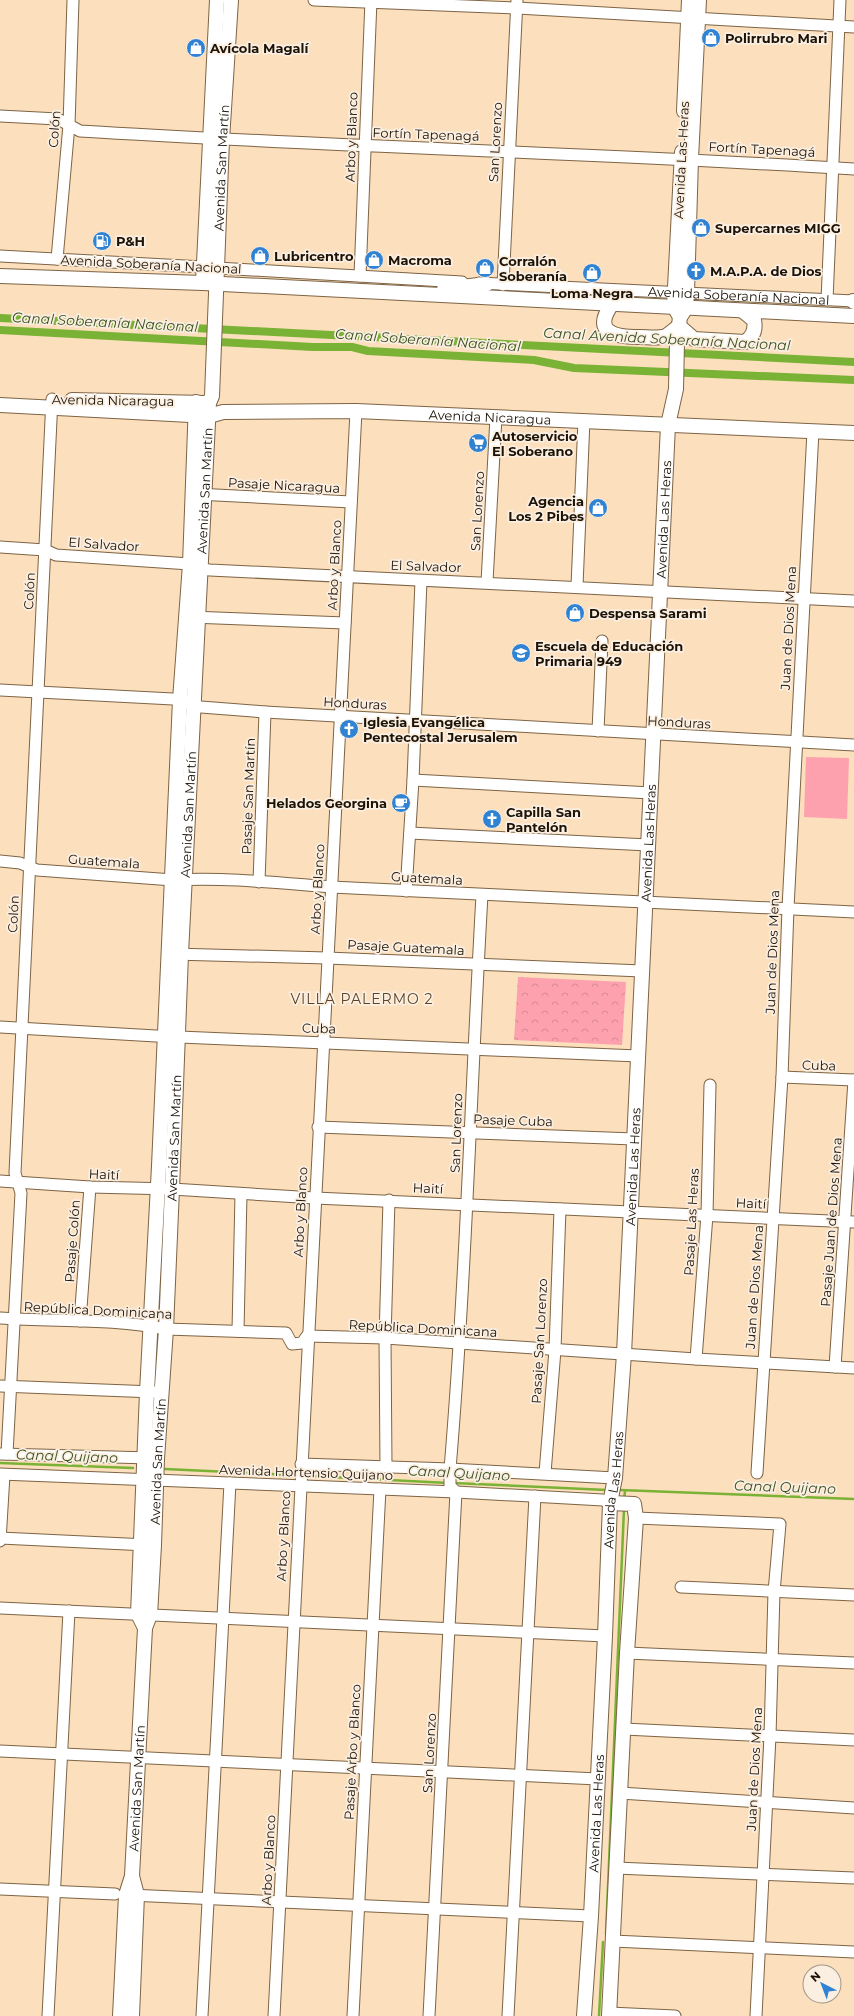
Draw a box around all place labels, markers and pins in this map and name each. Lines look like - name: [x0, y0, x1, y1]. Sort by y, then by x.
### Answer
- shop icon: Polirrubro Mari: [700, 27, 722, 49]
- place label: Polirrubro Mari: [725, 30, 827, 46]
- shop icon: Avícola Magalí: [185, 37, 207, 59]
- place label: Avícola Magalí: [209, 40, 310, 56]
- shop icon: Supercarnes MIGG: [690, 217, 712, 239]
- place label: Supercarnes MIGG: [715, 220, 841, 236]
- fuel station icon: P&H: [91, 230, 113, 252]
- place label: P&H: [116, 233, 145, 249]
- shop icon: Lubricentro: [249, 245, 271, 267]
- place label: Lubricentro: [274, 248, 354, 264]
- shop icon: Macroma: [363, 249, 385, 271]
- place label: Macroma: [388, 252, 452, 268]
- place label: Corralón Soberanía: [499, 253, 567, 284]
- shop icon: Corralón Soberanía: [474, 257, 496, 279]
- church icon: M.A.P.A. de Dios: [685, 260, 707, 282]
- shop icon: Loma Negra: [581, 262, 603, 284]
- place label: M.A.P.A. de Dios: [710, 263, 821, 279]
- place label: Loma Negra: [551, 285, 633, 301]
- place label: Autoservicio El Soberano: [491, 428, 578, 459]
- supermarket icon: Autoservicio El Soberano: [467, 432, 489, 454]
- place label: Agencia Los 2 Pibes: [508, 493, 584, 524]
- shop icon: Agencia Los 2 Pibes: [587, 497, 609, 519]
- shop icon: Despensa Sarami: [564, 602, 586, 624]
- place label: Despensa Sarami: [589, 605, 707, 621]
- place label: Escuela de Educación Primaria 949: [535, 638, 683, 669]
- school or university icon: Escuela de Educación Primaria 949: [510, 642, 532, 664]
- place label: Iglesia Evangélica Pentecostal Jerusalem: [363, 714, 518, 745]
- church icon: Iglesia Evangélica Pentecostal Jerusalem: [338, 718, 360, 740]
- cafe icon: Helados Georgina: [390, 792, 412, 814]
- place label: Helados Georgina: [266, 795, 387, 811]
- place label: Capilla San Pantelón: [506, 804, 581, 835]
- church icon: Capilla San Pantelón: [481, 808, 503, 830]

